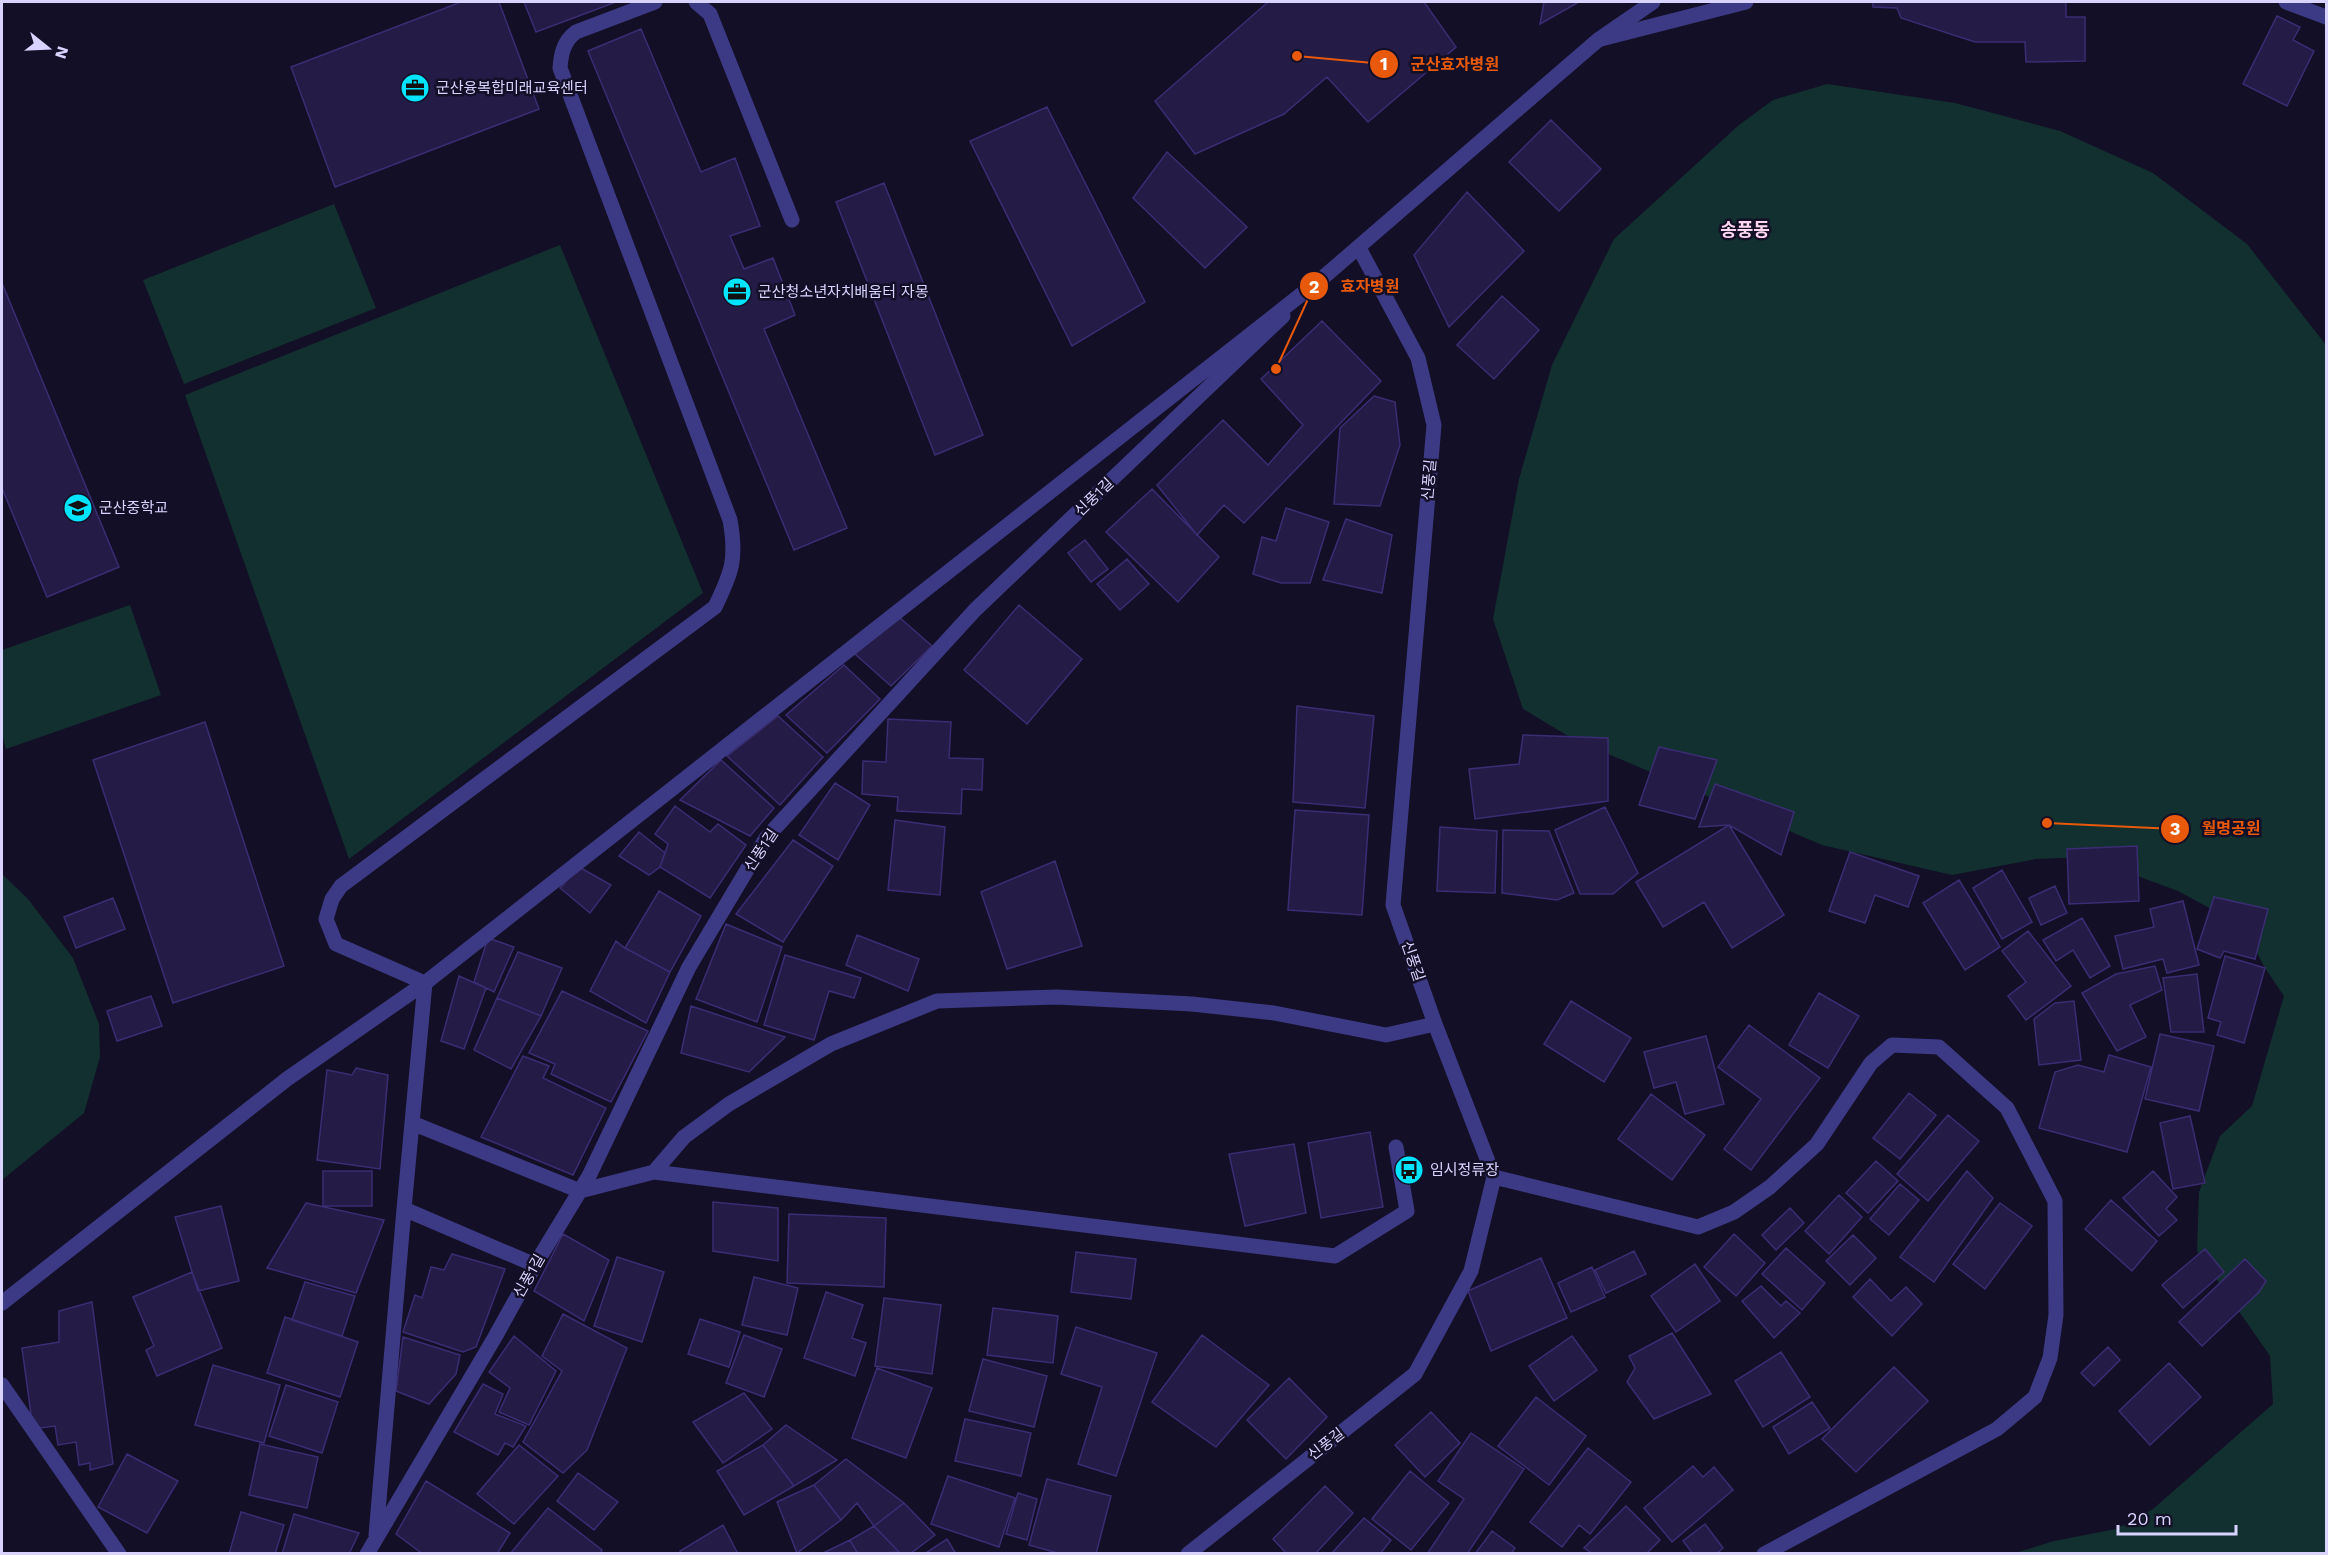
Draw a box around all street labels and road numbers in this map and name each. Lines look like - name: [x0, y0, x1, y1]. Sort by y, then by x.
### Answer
- street label: 신풍길: [1418, 459, 1440, 501]
- street label: 신풍1길: [1071, 474, 1117, 520]
- street label: 신풍1길: [740, 825, 782, 875]
- street label: 신풍길: [1398, 938, 1428, 984]
- street label: 신풍1길: [509, 1251, 549, 1301]
- street label: 신풍길: [1304, 1424, 1348, 1464]

